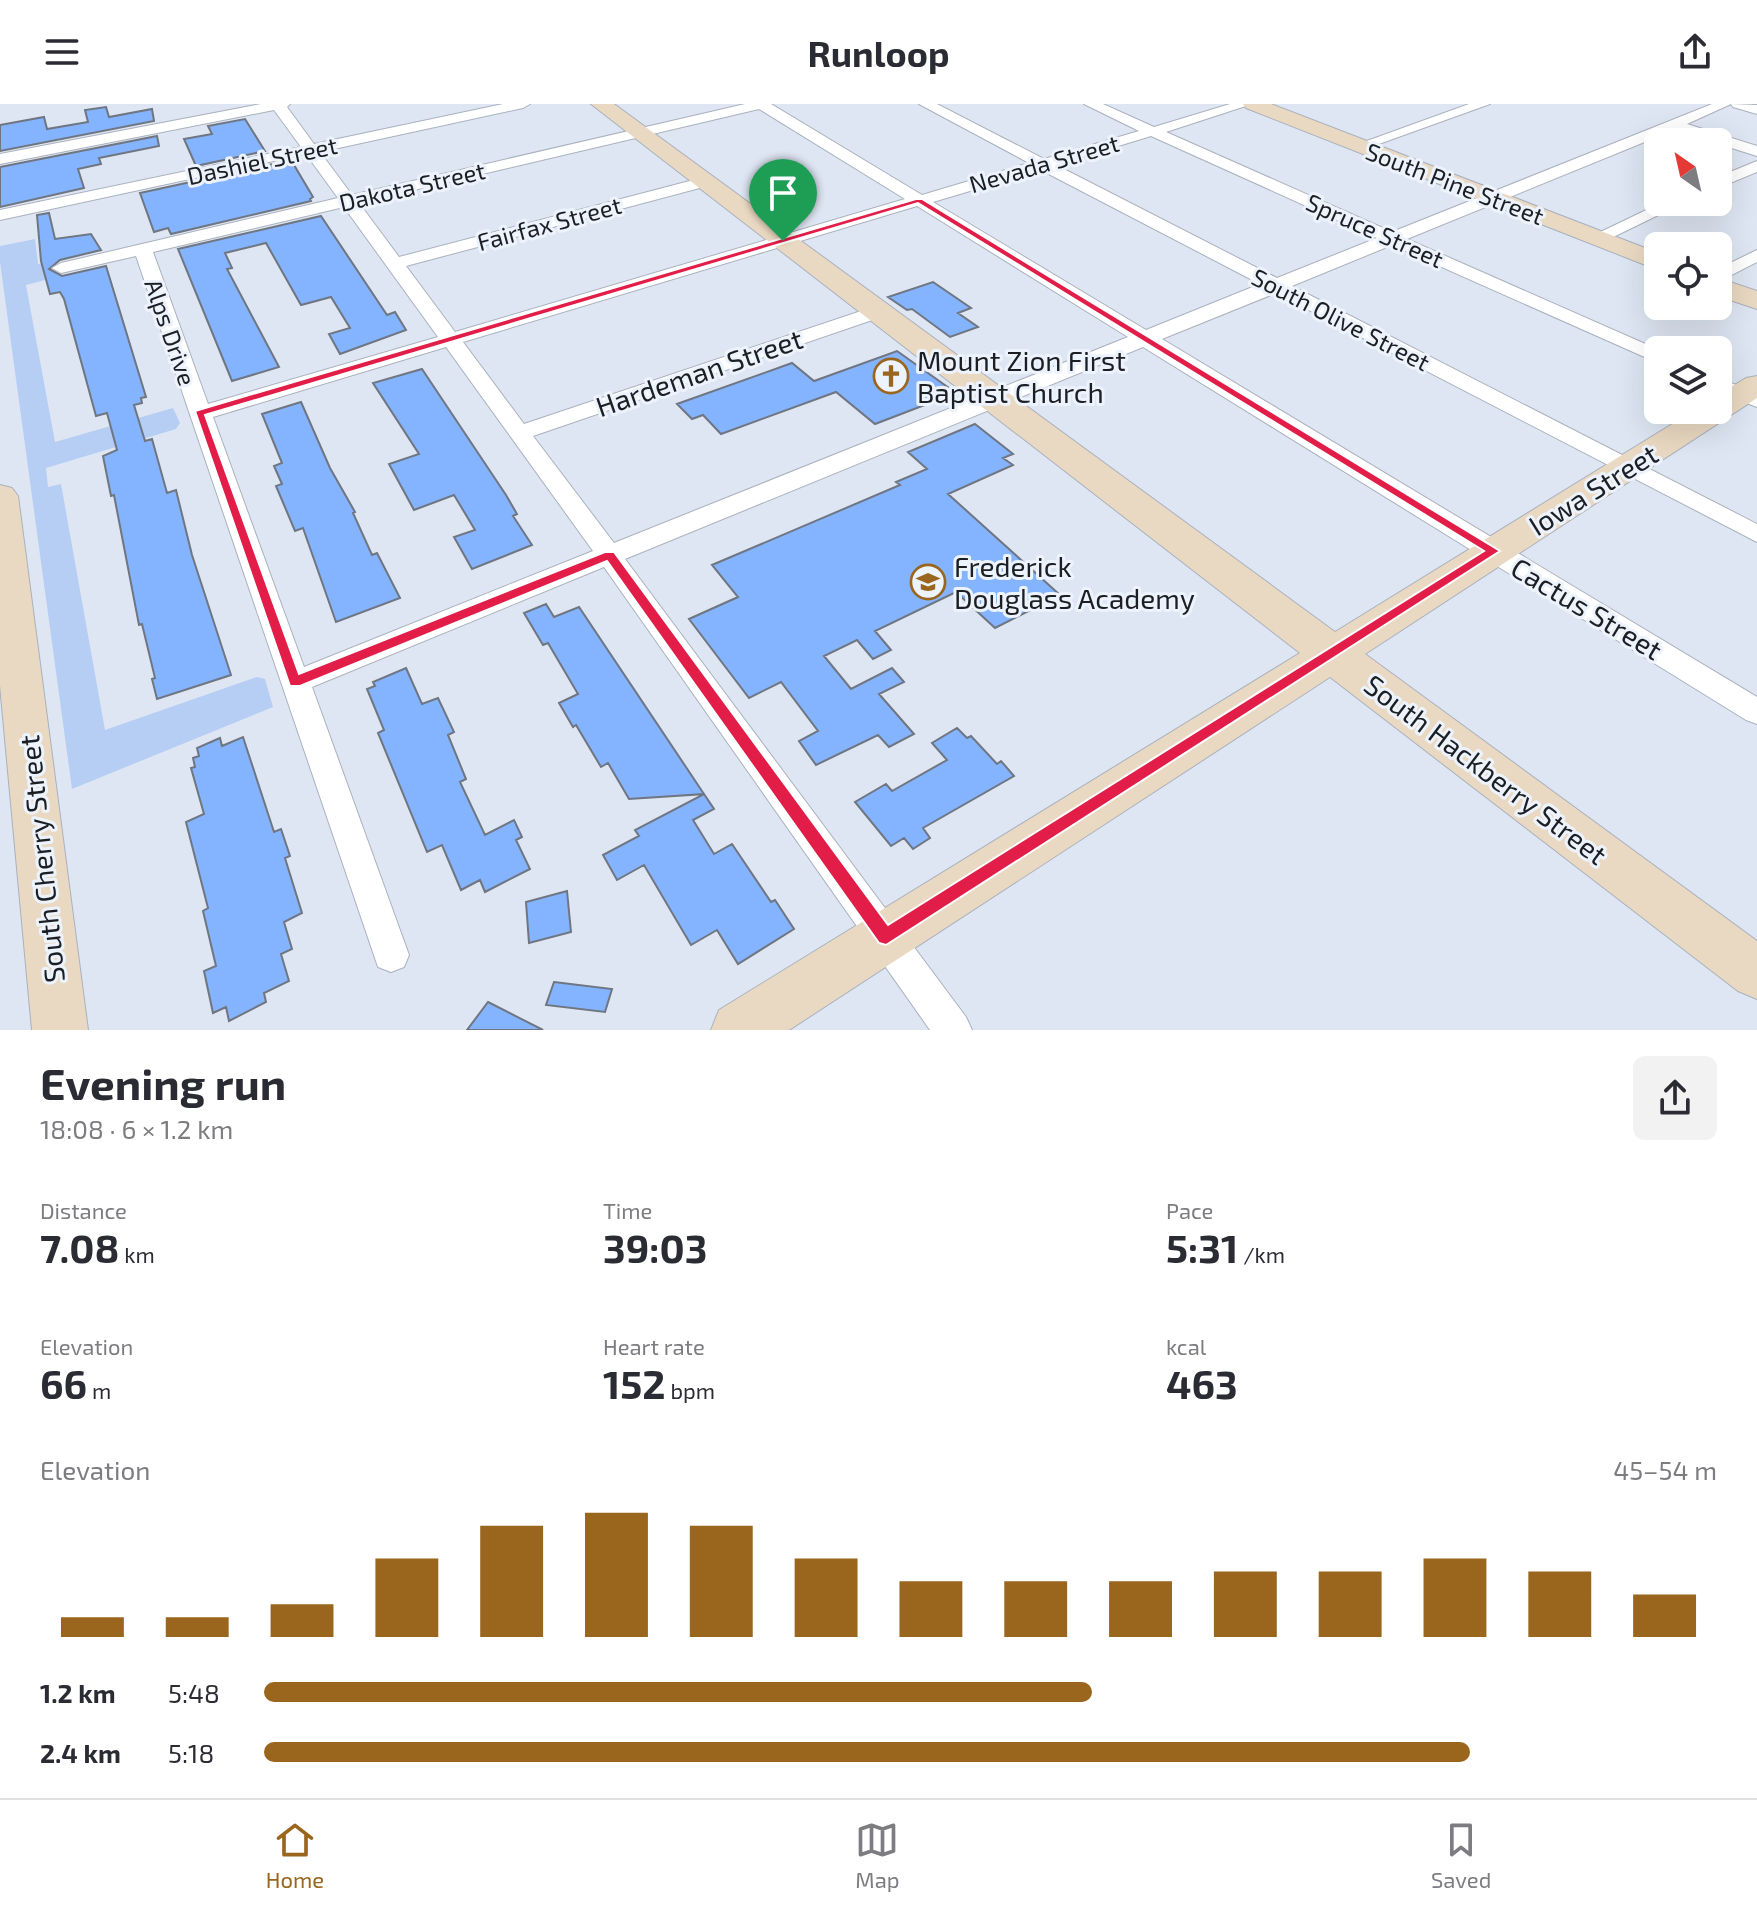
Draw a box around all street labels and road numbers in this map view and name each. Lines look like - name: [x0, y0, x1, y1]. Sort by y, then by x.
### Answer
- street label: Nevada Street: [966, 128, 1122, 198]
- street label: Dashiel Street: [184, 130, 340, 190]
- street label: South Pine Street: [1362, 136, 1548, 230]
- street label: Dakota Street: [336, 155, 488, 217]
- street label: Spruce Street: [1302, 187, 1448, 273]
- street label: Fairfax Street: [474, 190, 624, 256]
- street label: South Olive Street: [1247, 262, 1435, 376]
- street label: Alps Drive: [139, 275, 203, 389]
- street label: Hardeman Street: [591, 321, 807, 423]
- street label: Iowa Street: [1522, 436, 1664, 542]
- street label: Cactus Street: [1505, 550, 1669, 666]
- street label: South Hackberry Street: [1358, 667, 1614, 871]
- street label: South Cherry Street: [11, 734, 71, 984]

